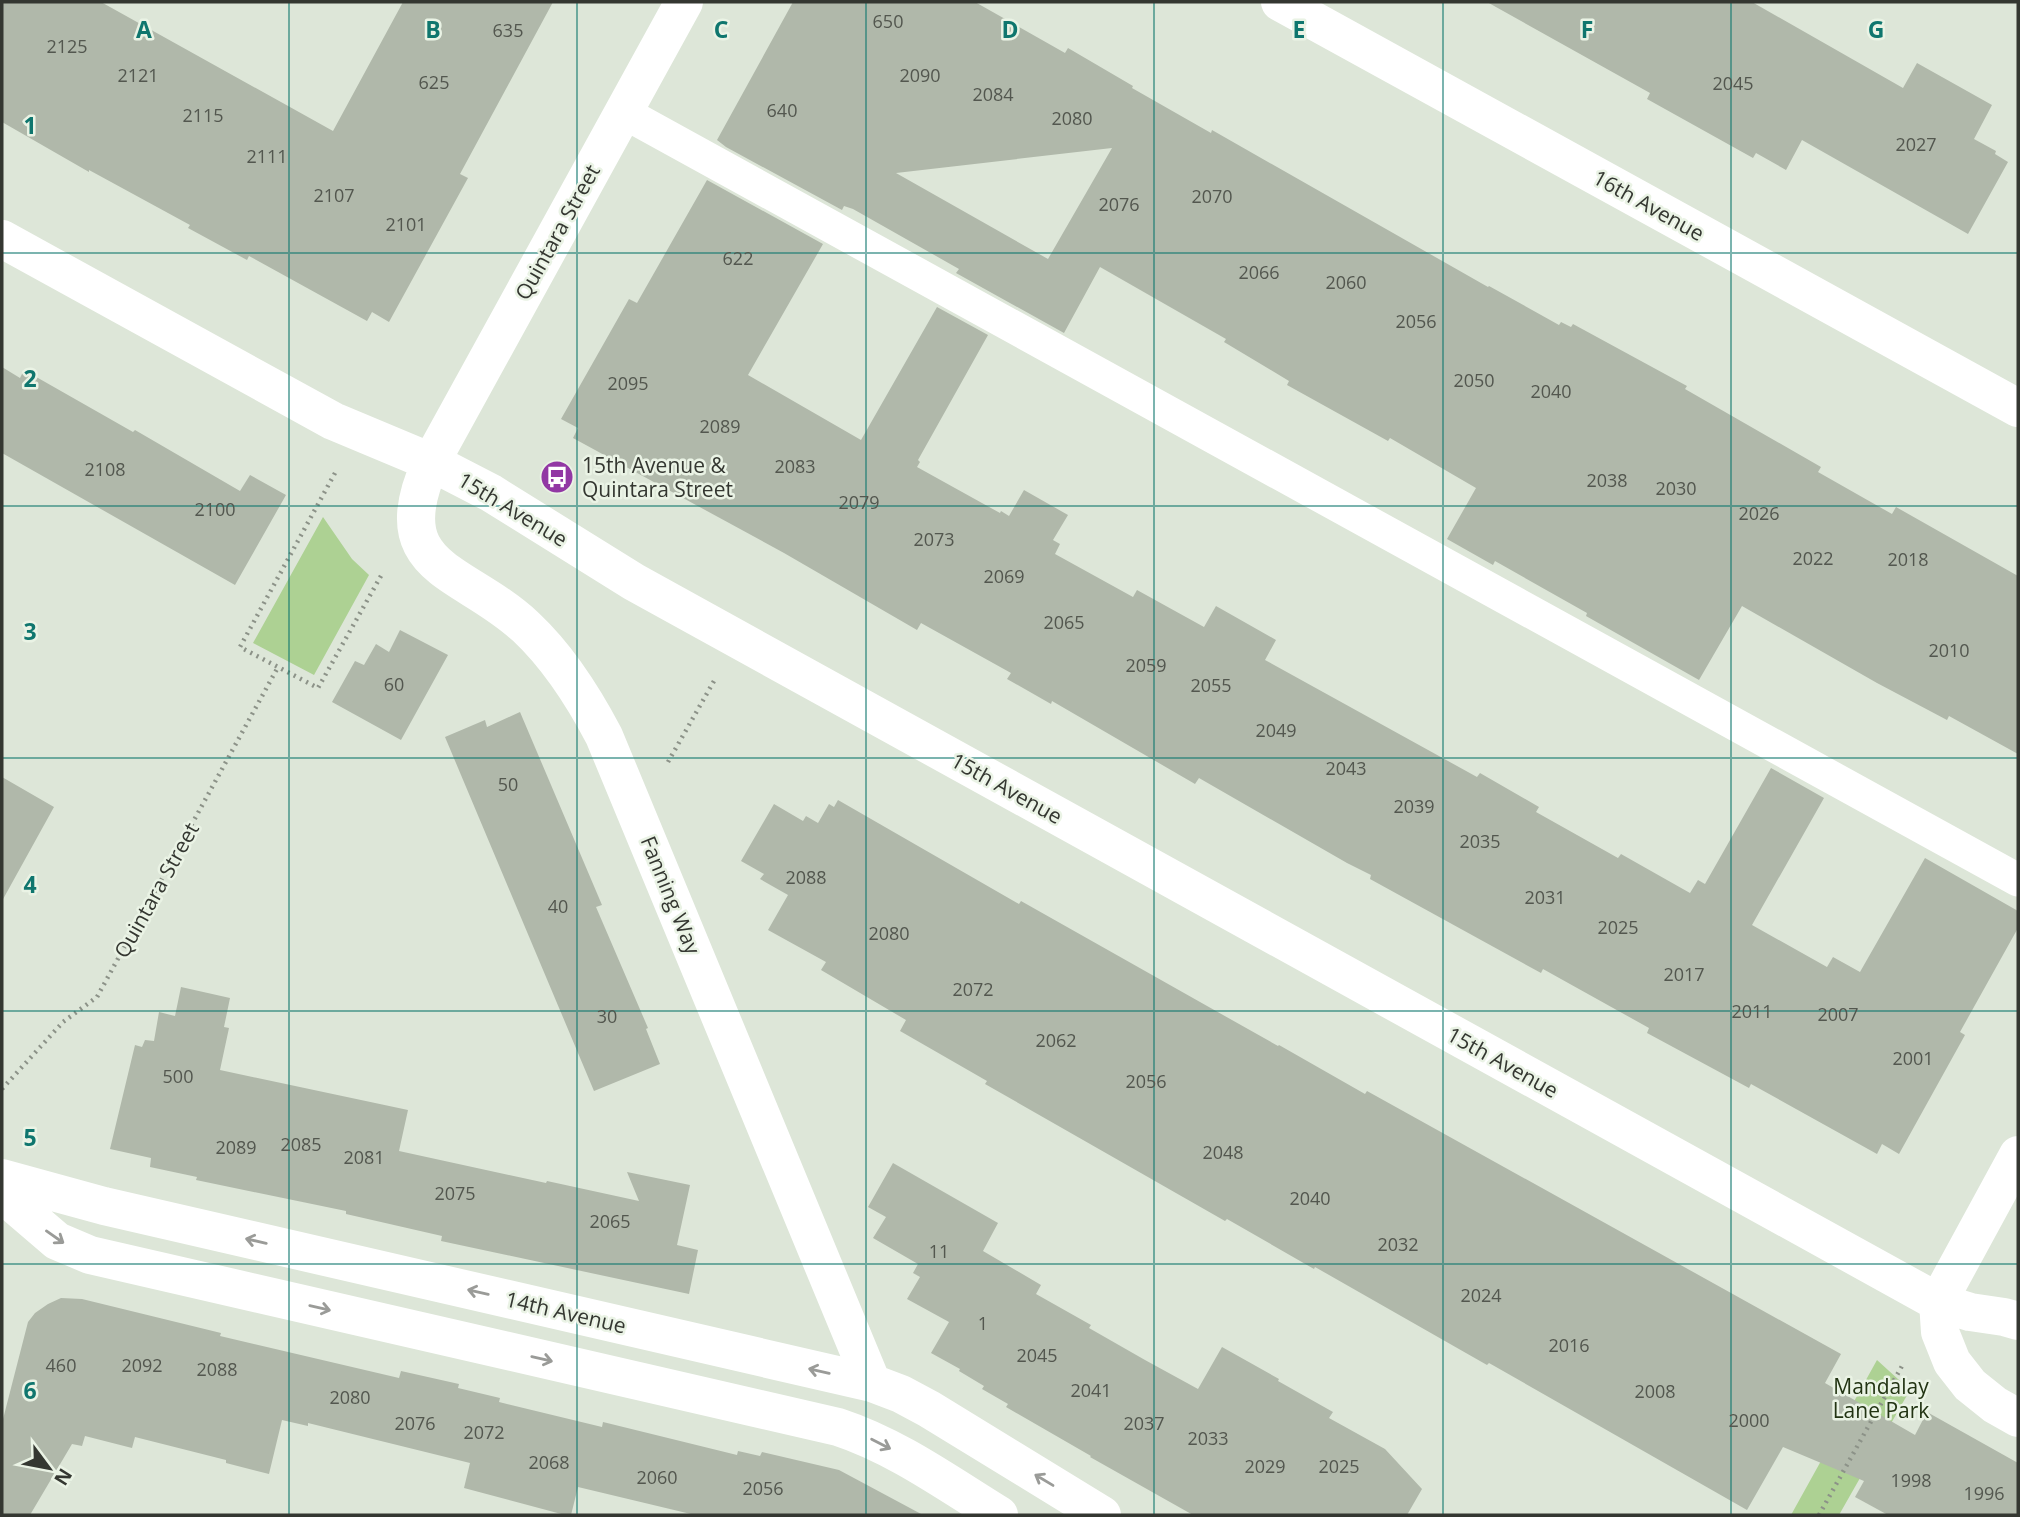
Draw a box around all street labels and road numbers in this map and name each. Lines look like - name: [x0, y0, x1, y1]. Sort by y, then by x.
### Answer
- street label: Quintara Street: [508, 159, 606, 305]
- street label: 16th Avenue: [1588, 163, 1710, 247]
- street label: 15th Avenue: [453, 465, 573, 553]
- street label: 15th Avenue: [946, 746, 1068, 830]
- street label: Quintara Street: [107, 817, 205, 963]
- street label: Fanning Way: [635, 832, 708, 959]
- street label: 15th Avenue: [1442, 1020, 1564, 1104]
- street label: 14th Avenue: [503, 1285, 629, 1339]

